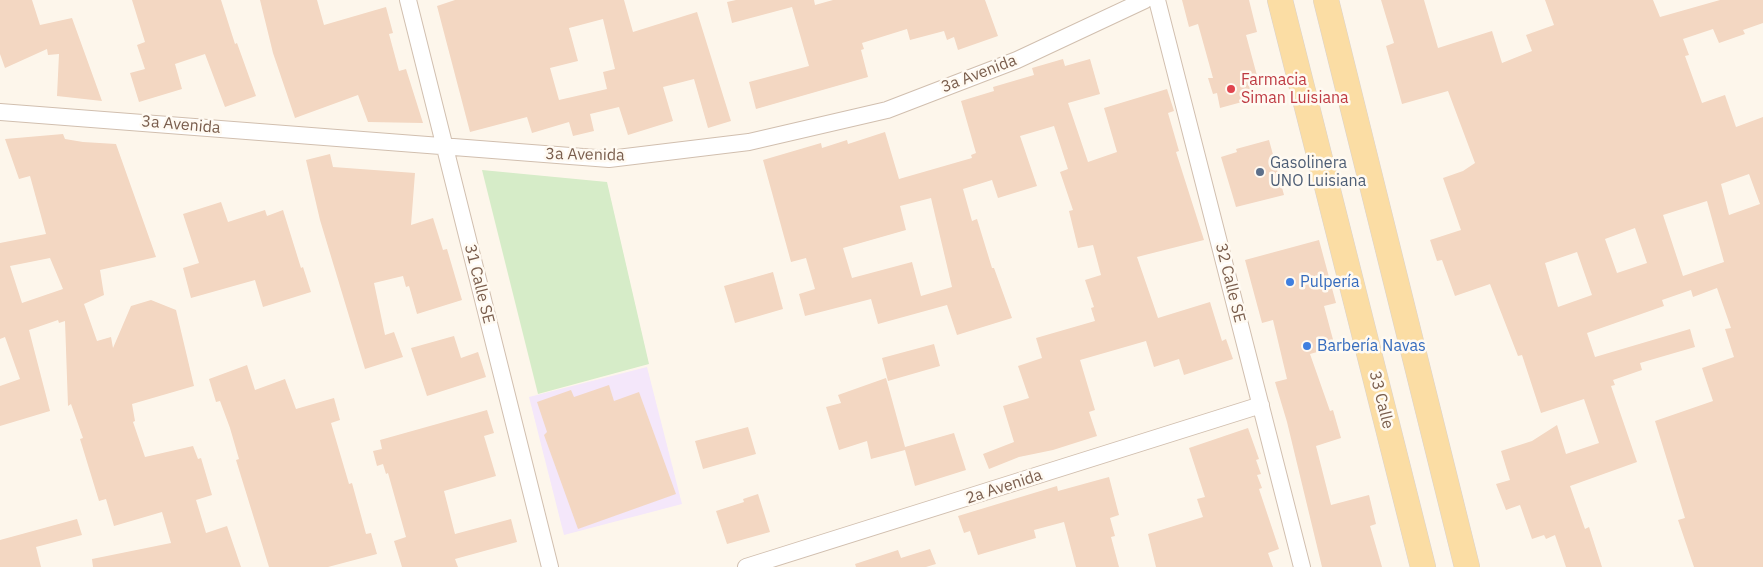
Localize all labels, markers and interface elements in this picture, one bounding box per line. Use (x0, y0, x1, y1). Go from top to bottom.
street label: 3a Avenida (939, 51, 1019, 97)
place label: Farmacia Siman Luisiana (1241, 70, 1349, 108)
marker: Farmacia Siman Luisiana (1225, 83, 1237, 95)
street label: 3a Avenida (141, 112, 221, 138)
street label: 3a Avenida (545, 145, 625, 165)
place label: Gasolinera UNO Luisiana (1270, 153, 1366, 191)
marker: Gasolinera UNO Luisiana (1254, 166, 1266, 178)
street label: 32 Calle SE (1211, 241, 1249, 325)
street label: 31 Calle SE (460, 242, 498, 326)
place label: Pulpería (1300, 272, 1360, 292)
marker: Pulpería (1284, 276, 1296, 288)
place label: Barbería Navas (1317, 336, 1426, 356)
marker: Barbería Navas (1301, 340, 1313, 352)
street label: 33 Calle (1365, 369, 1397, 431)
street label: 2a Avenida (963, 466, 1045, 508)

